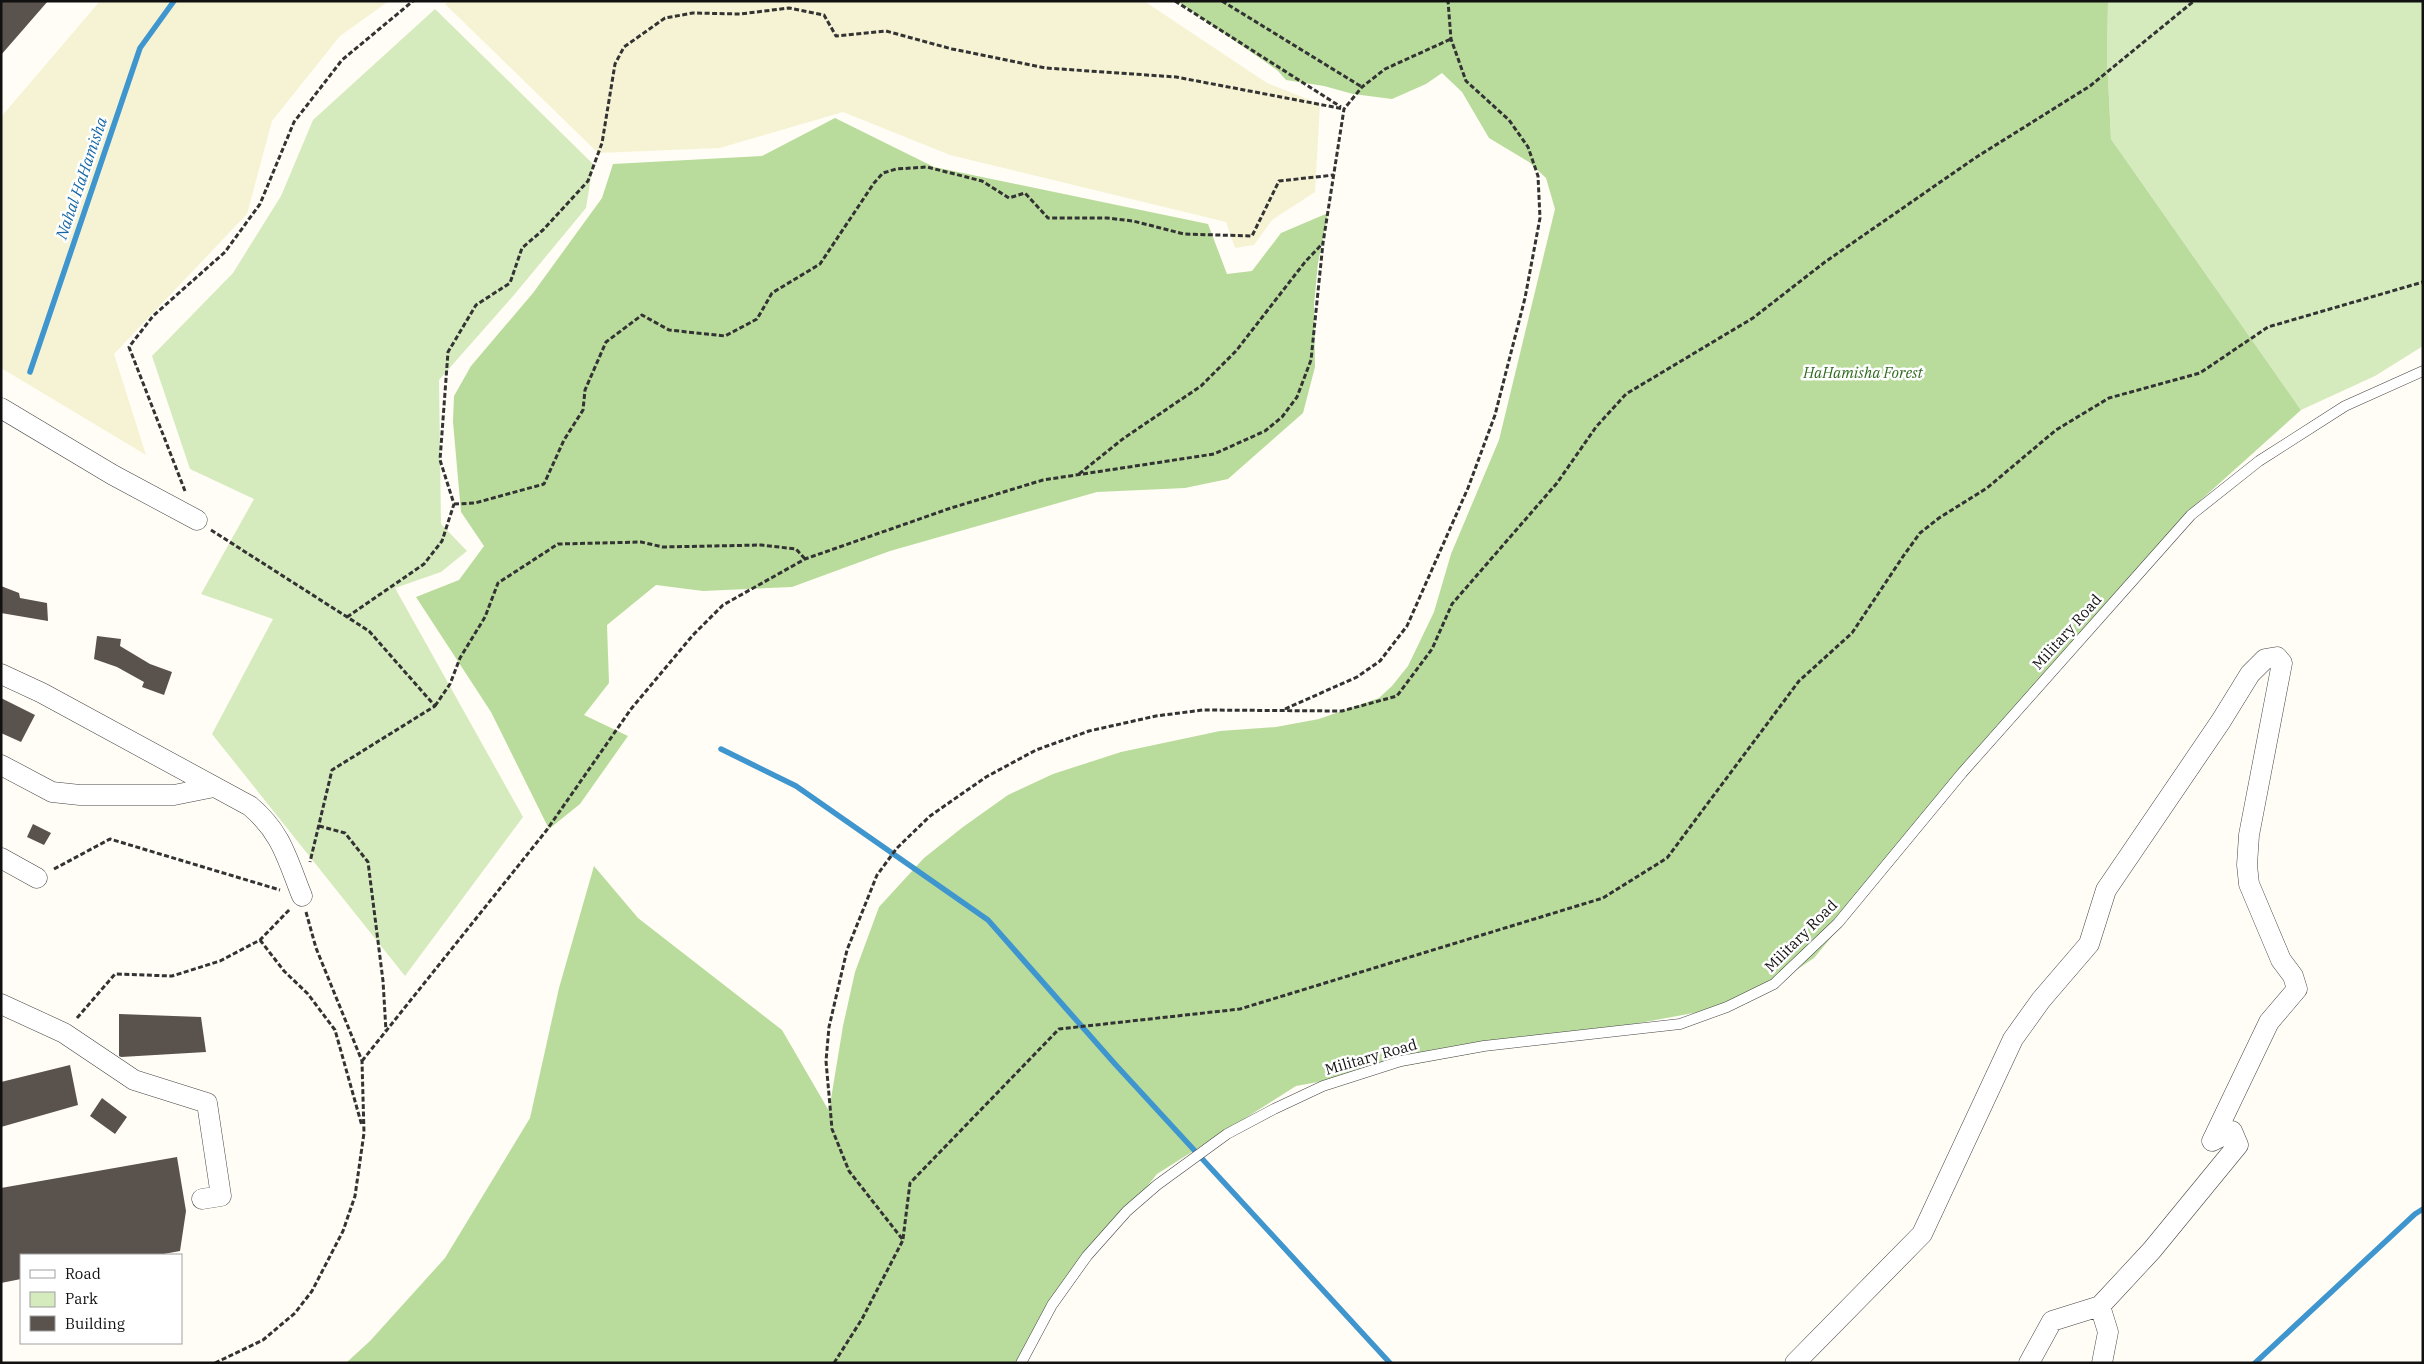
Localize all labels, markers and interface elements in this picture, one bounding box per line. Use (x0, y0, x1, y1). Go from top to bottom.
water label: Nahal HaHamisha (50, 114, 111, 243)
park label: HaHamisha Forest (1802, 363, 1924, 382)
street label: Military Road (2028, 590, 2105, 673)
street label: Military Road (1760, 895, 1841, 976)
street label: Military Road (1323, 1034, 1419, 1079)
legend (20, 1254, 182, 1344)
text: Road (65, 1264, 101, 1283)
text: Park (65, 1289, 98, 1308)
text: Building (65, 1314, 125, 1333)

